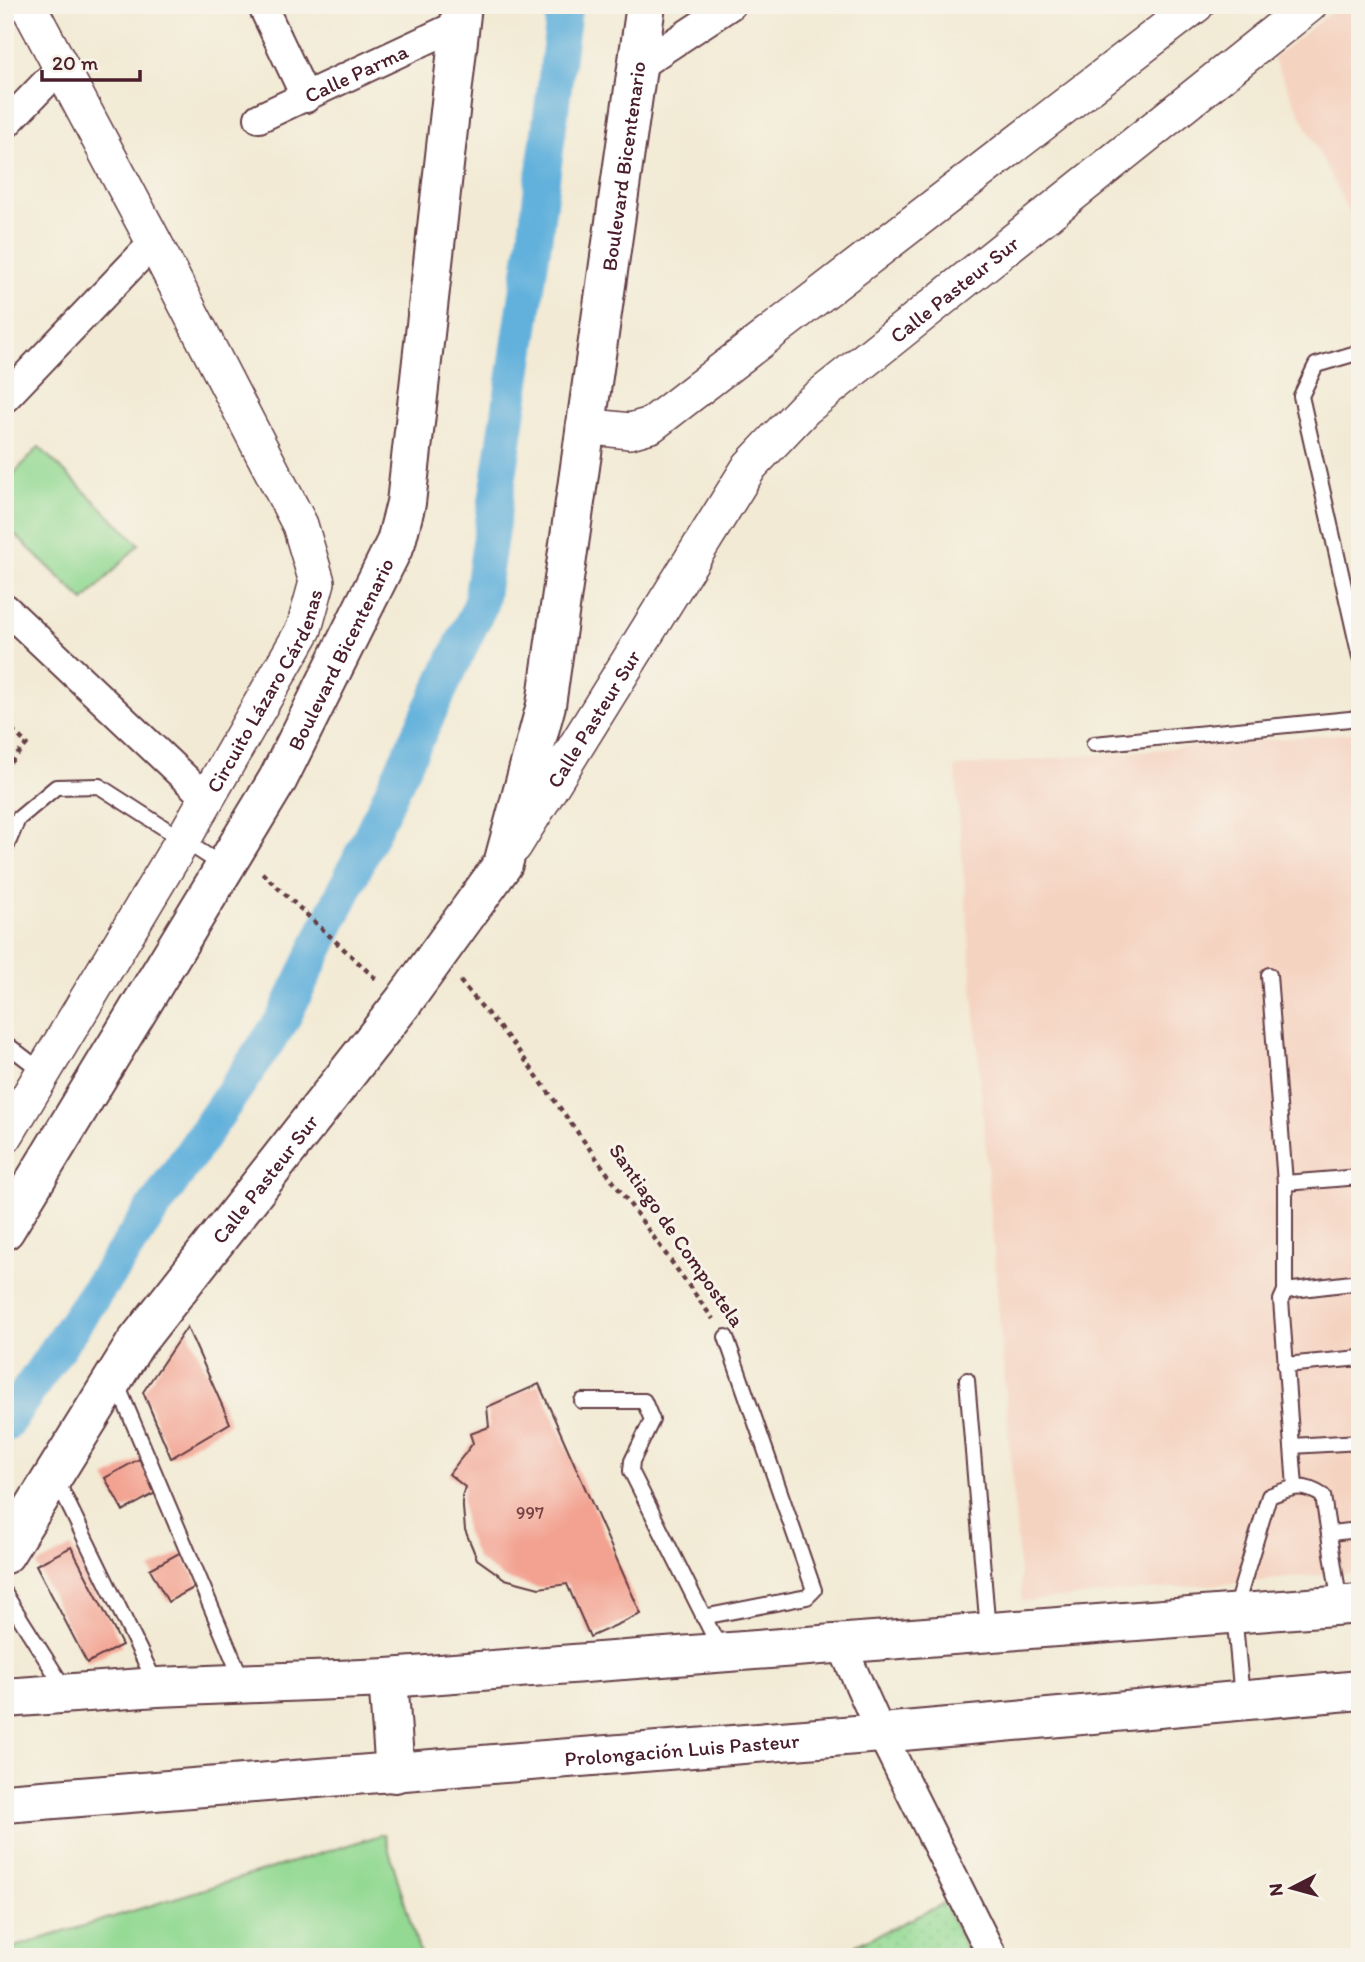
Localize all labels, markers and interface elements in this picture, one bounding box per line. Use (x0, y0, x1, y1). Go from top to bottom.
scale bar (42, 38, 140, 82)
street label: Calle Parma (300, 38, 412, 107)
text: 20 m (52, 50, 99, 75)
street label: Boulevard Bicentenario (596, 60, 650, 273)
street label: Calle Pasteur Sur (885, 230, 1024, 348)
street label: Boulevard Bicentenario (282, 553, 399, 754)
street label: Circuito Lázaro Cárdenas (200, 586, 327, 797)
street label: Calle Pasteur Sur (541, 645, 646, 792)
street label: Calle Pasteur Sur (206, 1109, 323, 1248)
street label: Santiago de Compostela (604, 1138, 750, 1332)
house number: 997 (516, 1502, 544, 1524)
street label: Prolongación Luis Pasteur (563, 1727, 801, 1771)
north arrow (1256, 1854, 1326, 1924)
text: N (1263, 1882, 1288, 1897)

